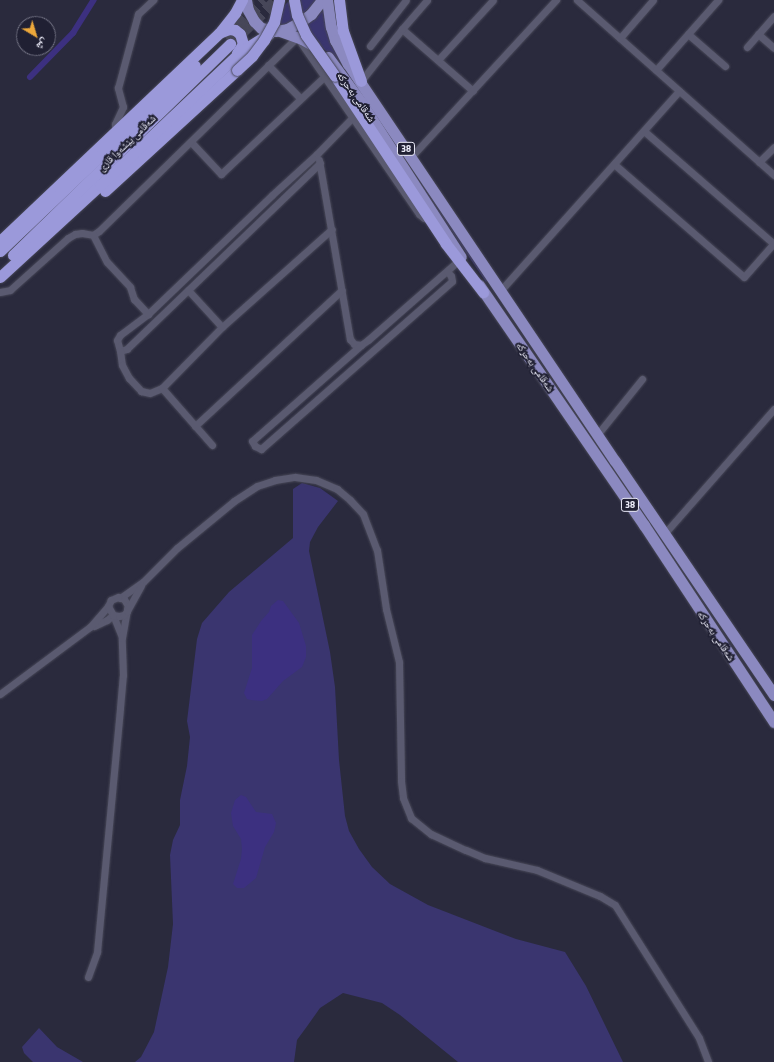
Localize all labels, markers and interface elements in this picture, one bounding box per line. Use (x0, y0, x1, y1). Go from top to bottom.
north arrow (16, 16, 56, 56)
text: ش (33, 35, 52, 55)
street label: شەقامی بەحرکە (335, 70, 377, 124)
street label: شەقامی پێشەوا قازی (96, 112, 158, 174)
road number: 38 (396, 142, 416, 156)
street label: شەقامی بەحرکە (514, 340, 556, 394)
road number: 38 (620, 498, 640, 512)
street label: شەقامی بەحرکە (695, 609, 737, 663)

